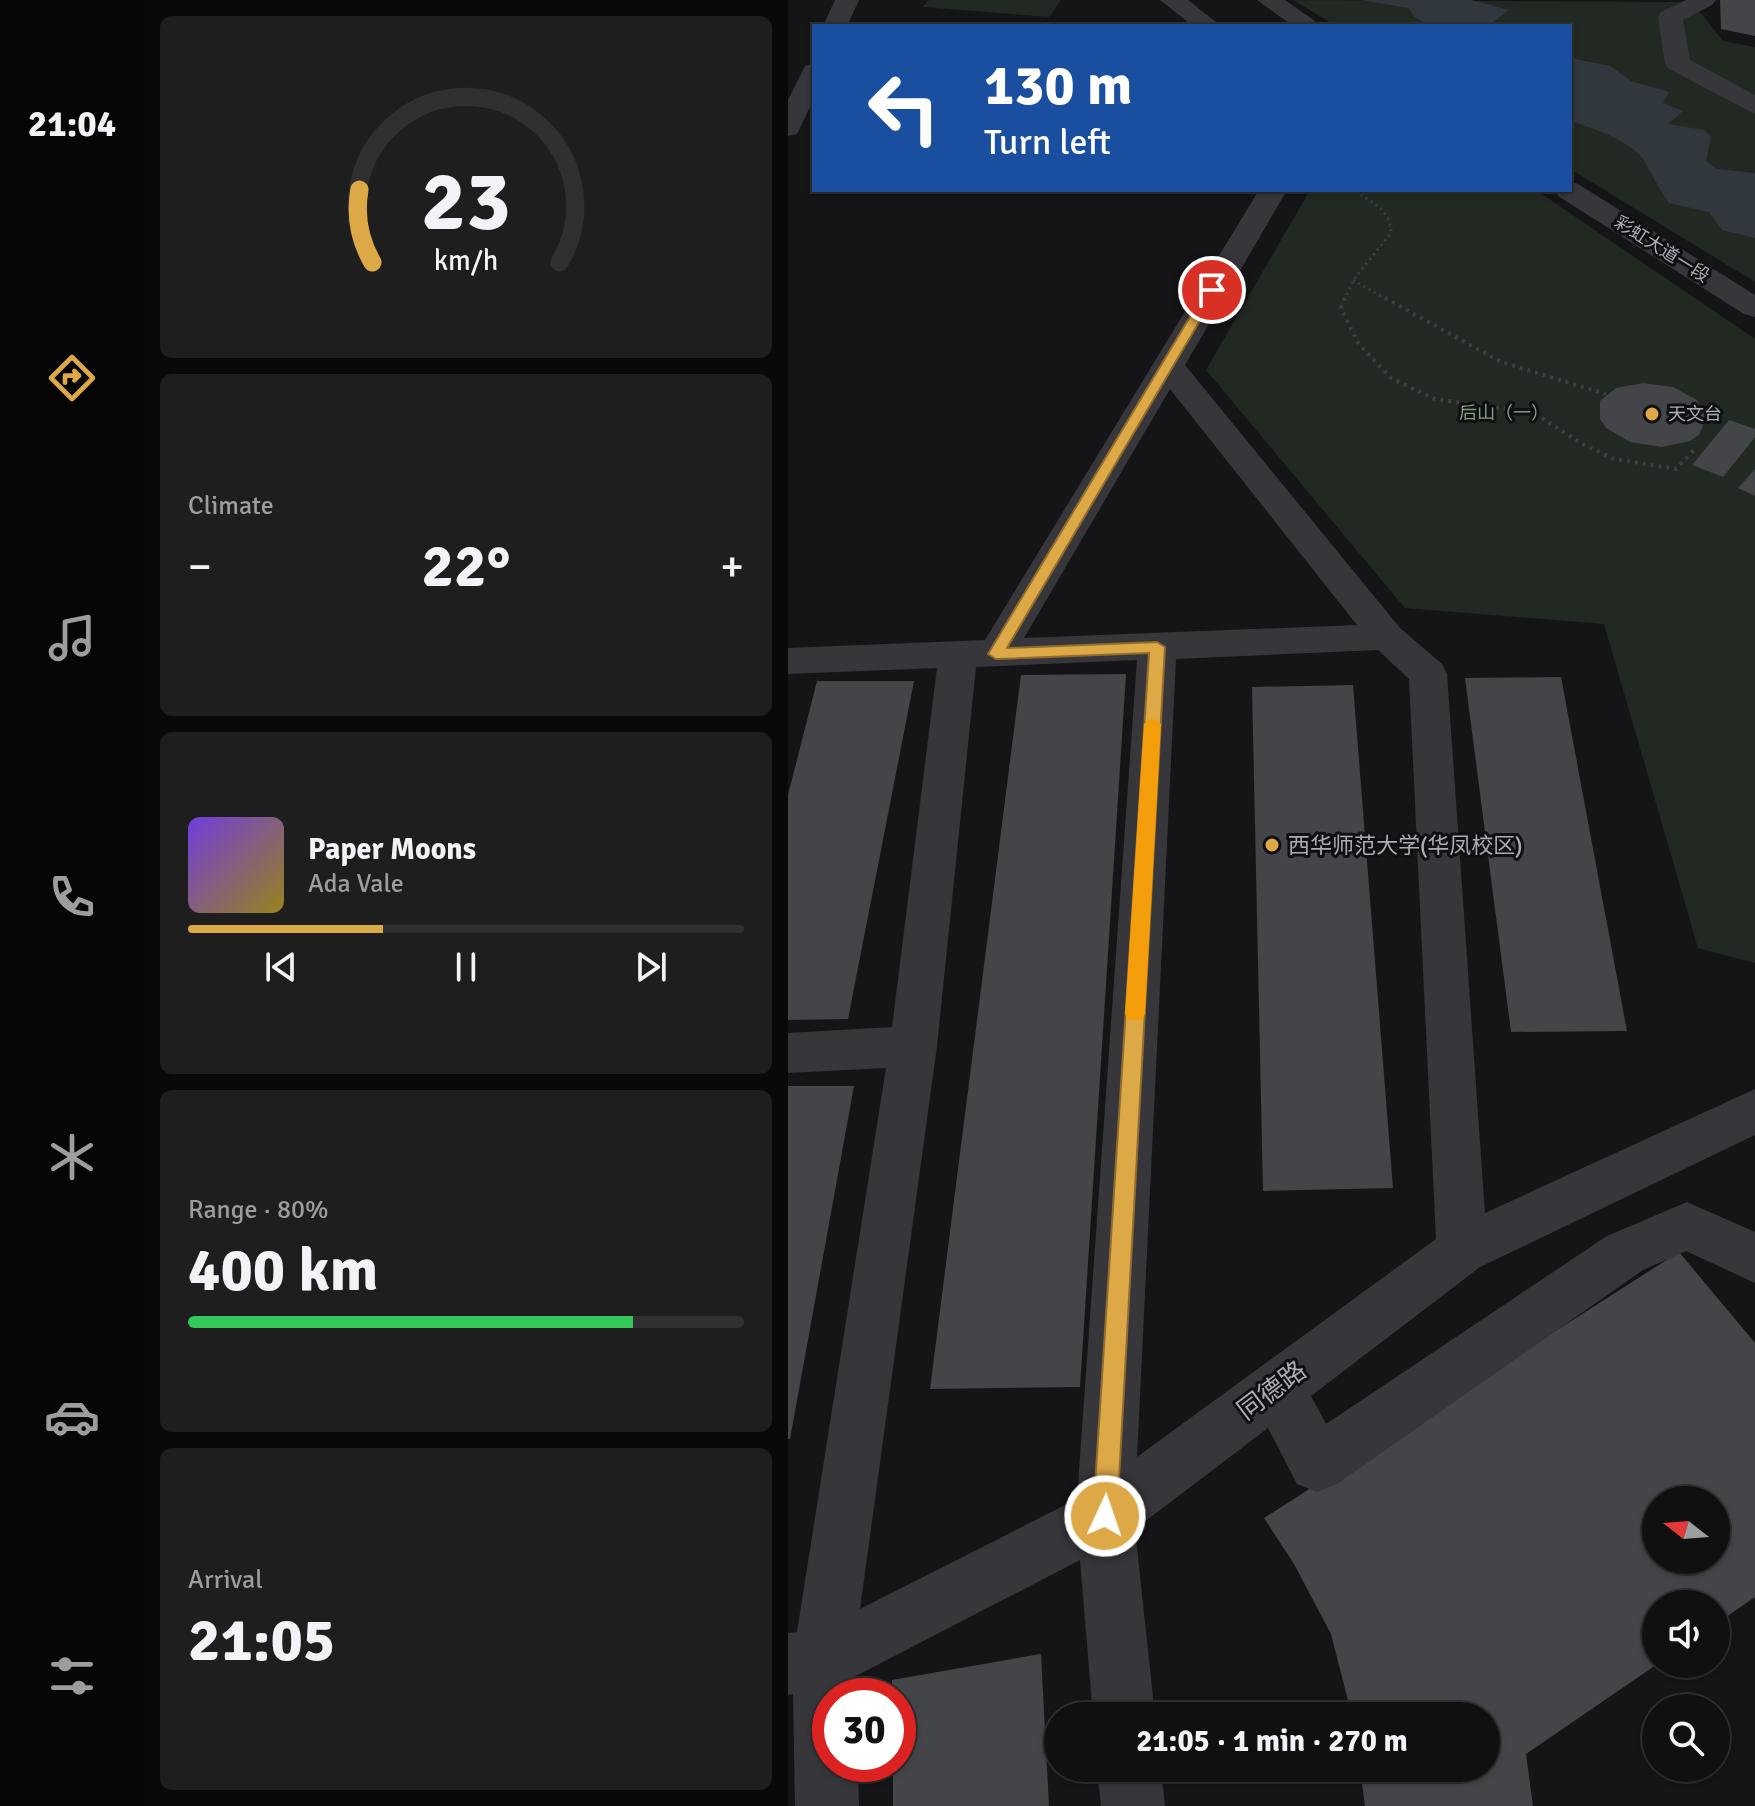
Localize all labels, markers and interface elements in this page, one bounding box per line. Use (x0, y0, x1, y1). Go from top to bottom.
text: 130 m (984, 51, 1132, 120)
icon: left (852, 56, 956, 160)
text: 21:04 (28, 102, 116, 147)
text: Turn left (984, 120, 1111, 165)
text: 23 (421, 151, 511, 253)
street label: 彩虹大道一段 (1610, 211, 1714, 287)
text: km/h (434, 243, 498, 278)
pin (1178, 256, 1246, 324)
icon: arrive (1190, 268, 1234, 312)
icon: directions (44, 350, 100, 406)
park label: 后山（一） (1459, 402, 1549, 424)
place label: 天文台 (1668, 403, 1722, 425)
marker: 天文台 (1643, 405, 1661, 423)
text: Climate (188, 490, 274, 522)
text: 22° (422, 530, 510, 604)
text: − (188, 540, 212, 594)
text: + (720, 540, 744, 594)
icon: music (44, 610, 100, 666)
text: Paper Moons (308, 831, 476, 868)
place label: 西华师范大学(华凤校区) (1288, 832, 1523, 859)
marker: 西华师范大学(华凤校区) (1263, 836, 1281, 854)
text: Ada Vale (308, 868, 404, 900)
icon: phone (44, 869, 100, 925)
icon: previous (259, 945, 303, 989)
icon: pause (444, 945, 488, 989)
icon: next (629, 945, 673, 989)
icon: climate (44, 1129, 100, 1185)
text: Range · 80% (188, 1194, 329, 1226)
text: 400 km (188, 1234, 378, 1308)
street label: 同德路 (1231, 1355, 1313, 1427)
icon: car (44, 1389, 100, 1445)
position arrow (1063, 1474, 1147, 1558)
north arrow (1642, 1486, 1730, 1574)
map controls (1642, 1486, 1730, 1782)
text: Arrival (188, 1564, 263, 1596)
button: sound (1642, 1590, 1730, 1678)
text: 21:05 (188, 1604, 335, 1678)
icon: filters (44, 1648, 100, 1704)
speed limit sign: 30 (812, 1678, 916, 1782)
button: search (1642, 1694, 1730, 1782)
text: 21:05 · 1 min · 270 m (1136, 1723, 1408, 1760)

